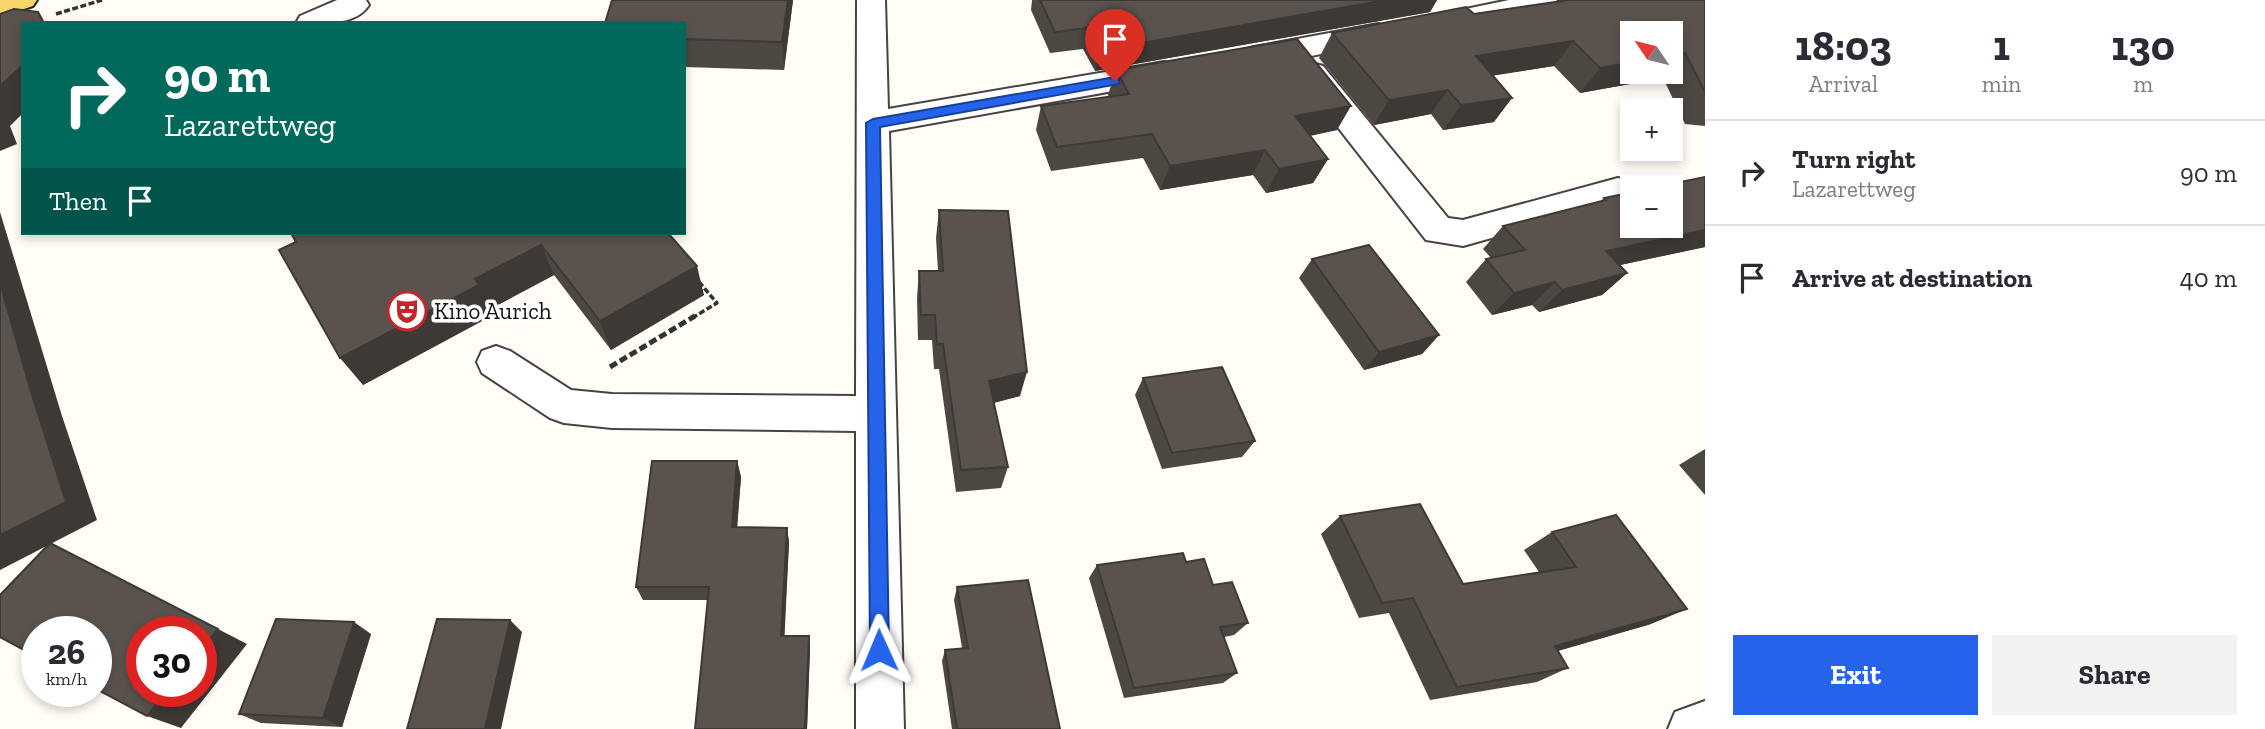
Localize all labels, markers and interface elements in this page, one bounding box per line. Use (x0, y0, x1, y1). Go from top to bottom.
pin (1085, 9, 1145, 81)
icon: arrive (1096, 20, 1134, 58)
text: 18:03 (1795, 20, 1892, 71)
text: 1 (1993, 20, 2010, 71)
text: 130 (2111, 20, 2175, 71)
north arrow (1620, 21, 1684, 84)
map controls (1620, 21, 1683, 238)
text: 90 m (164, 46, 271, 105)
icon: right (49, 49, 140, 140)
text: Arrival (1809, 70, 1878, 98)
text: min (1982, 70, 2021, 98)
text: m (2133, 70, 2153, 98)
button: + (1620, 98, 1683, 161)
text: Lazarettweg (164, 106, 336, 144)
text: Turn right (1792, 143, 1915, 175)
icon: right (1733, 154, 1771, 192)
text: 90 m (2180, 157, 2237, 189)
button: − (1620, 175, 1683, 238)
text: Lazarettweg (1792, 175, 1916, 203)
icon: arrive (121, 182, 159, 220)
text: Then (49, 185, 107, 217)
icon: arrive (1733, 259, 1771, 297)
text: Arrive at destination (1792, 262, 2032, 294)
text: 40 m (2180, 262, 2237, 294)
theatre icon: Kino Aurich (386, 290, 428, 332)
place label: Kino Aurich (434, 297, 552, 325)
position arrow (842, 613, 916, 687)
speed limit sign: 30 (126, 616, 217, 707)
text: 26 (48, 631, 85, 673)
button: Exit (1733, 635, 1978, 715)
button: Share (1992, 635, 2237, 715)
text: km/h (46, 668, 87, 690)

